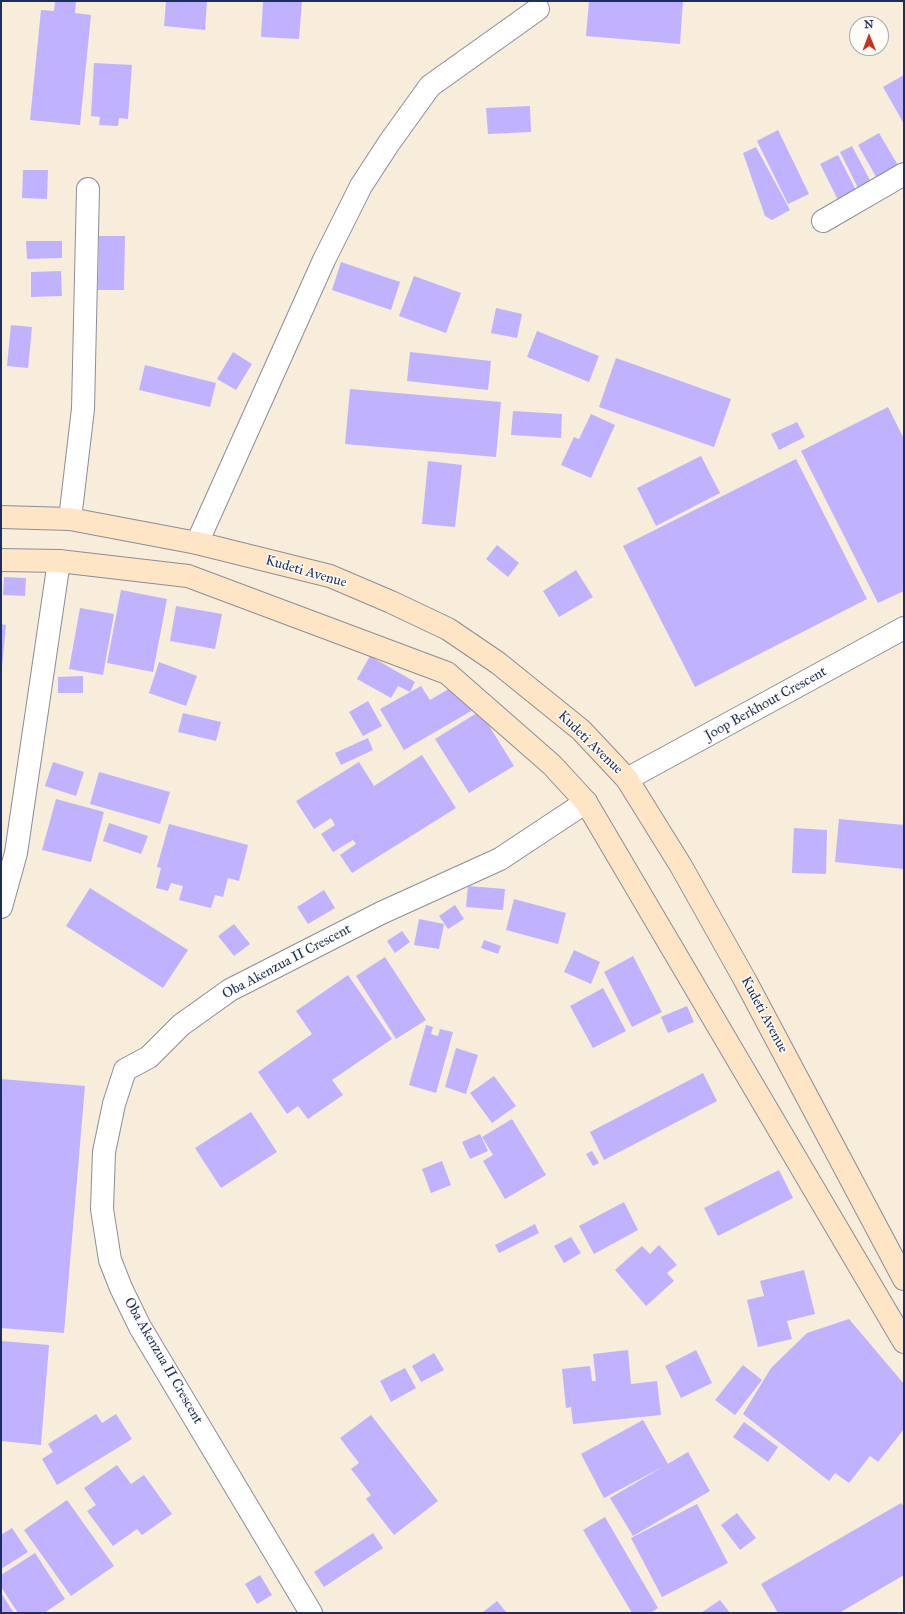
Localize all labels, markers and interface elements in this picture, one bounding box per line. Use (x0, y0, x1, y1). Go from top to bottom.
north arrow (849, 16, 889, 56)
text: N (864, 18, 874, 31)
street label: Kudeti Avenue (263, 552, 349, 592)
street label: Joop Berkhout Crescent (702, 664, 830, 744)
street label: Kudeti Avenue (554, 708, 626, 778)
street label: Oba Akenzua II Crescent (220, 921, 354, 1003)
street label: Kudeti Avenue (737, 974, 791, 1056)
street label: Oba Akenzua II Crescent (120, 1295, 206, 1427)

